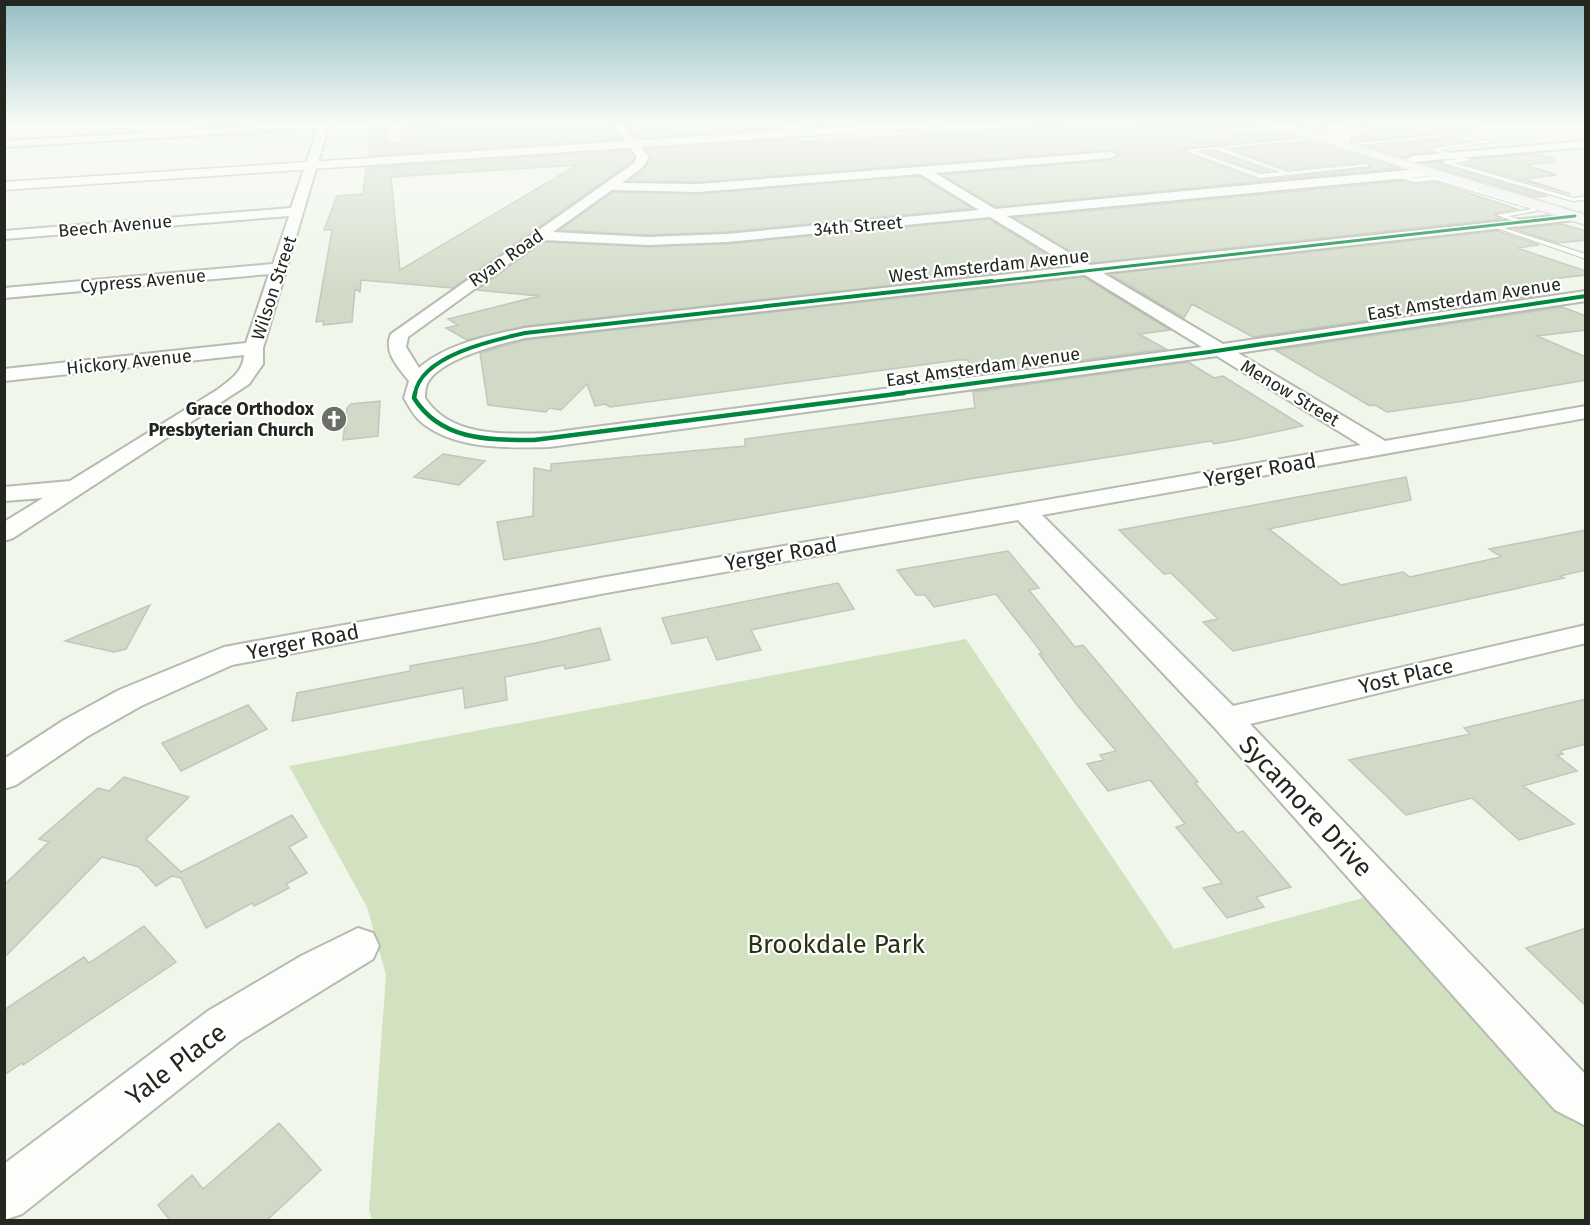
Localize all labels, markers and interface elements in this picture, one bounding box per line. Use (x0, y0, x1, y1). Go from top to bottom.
street label: Beech Avenue (57, 210, 173, 242)
street label: 34th Street (813, 211, 904, 241)
street label: Ryan Road (464, 224, 548, 292)
street label: Wilson Street (247, 233, 301, 343)
street label: West Amsterdam Avenue (888, 245, 1090, 287)
street label: Cypress Avenue (79, 265, 207, 297)
street label: East Amsterdam Avenue (1366, 273, 1562, 325)
street label: East Amsterdam Avenue (885, 342, 1081, 392)
street label: Hickory Avenue (65, 344, 193, 380)
street label: Menow Street (1237, 355, 1344, 431)
place label: Grace Orthodox Presbyterian Church (148, 398, 315, 441)
church icon: Grace Orthodox Presbyterian Church (319, 404, 349, 434)
street label: Yerger Road (1202, 447, 1318, 493)
street label: Yerger Road (723, 531, 839, 577)
street label: Yerger Road (245, 618, 361, 666)
street label: Yost Place (1356, 653, 1456, 699)
street label: Sycamore Drive (1232, 729, 1379, 883)
park label: Brookdale Park (747, 929, 926, 960)
street label: Yale Place (120, 1017, 232, 1112)

